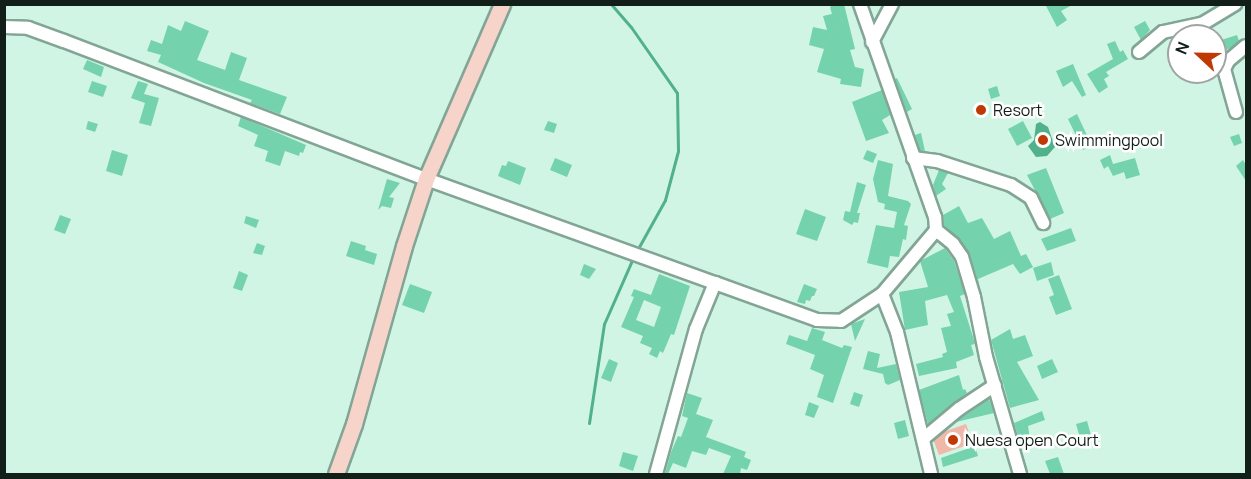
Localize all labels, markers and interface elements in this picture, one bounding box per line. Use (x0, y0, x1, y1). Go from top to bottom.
north arrow (1167, 24, 1227, 84)
text: N (1170, 39, 1195, 57)
place label: Resort (993, 100, 1042, 120)
marker: Resort (974, 103, 988, 117)
place label: Swimmingpool (1055, 130, 1163, 150)
marker: Swimmingpool (1036, 133, 1050, 147)
place label: Nuesa open Court (965, 430, 1099, 450)
marker: Nuesa open Court (946, 433, 960, 447)

